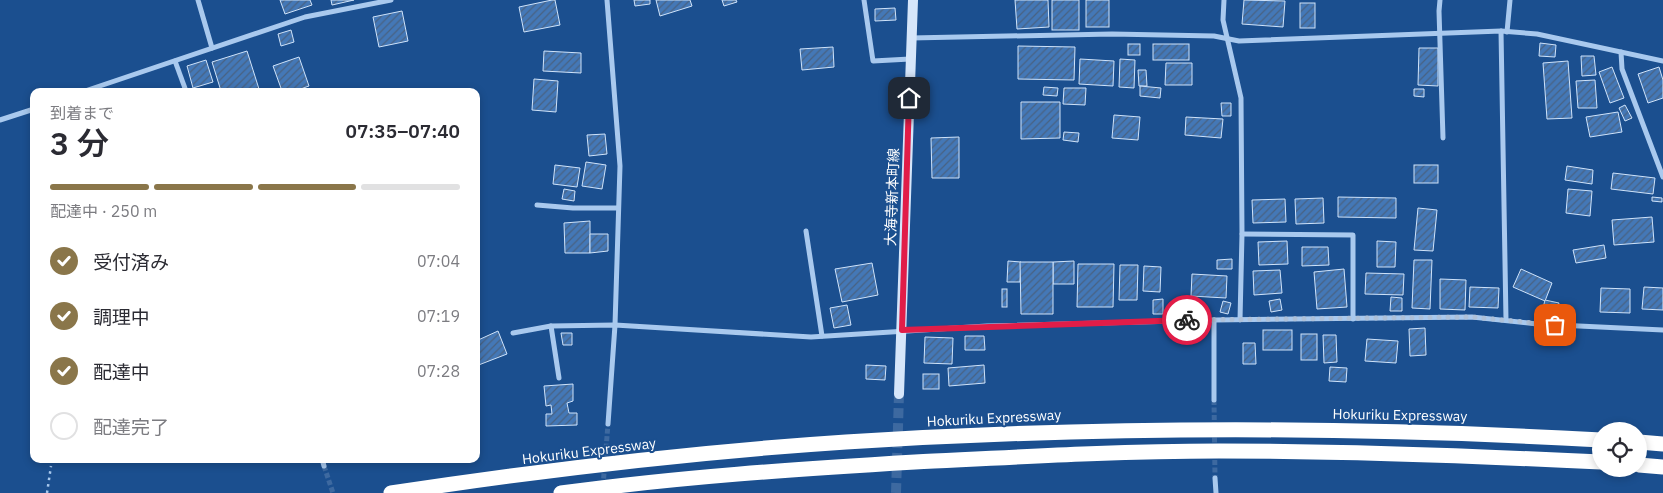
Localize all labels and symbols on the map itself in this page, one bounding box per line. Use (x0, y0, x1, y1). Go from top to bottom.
pin (888, 77, 930, 119)
street label: 大海寺新本町線 (881, 148, 903, 246)
courier (1162, 295, 1212, 345)
pin (1534, 304, 1576, 346)
street label: Hokuriku Expressway (926, 405, 1062, 431)
street label: Hokuriku Expressway (1333, 405, 1467, 425)
street label: Hokuriku Expressway (521, 434, 657, 468)

